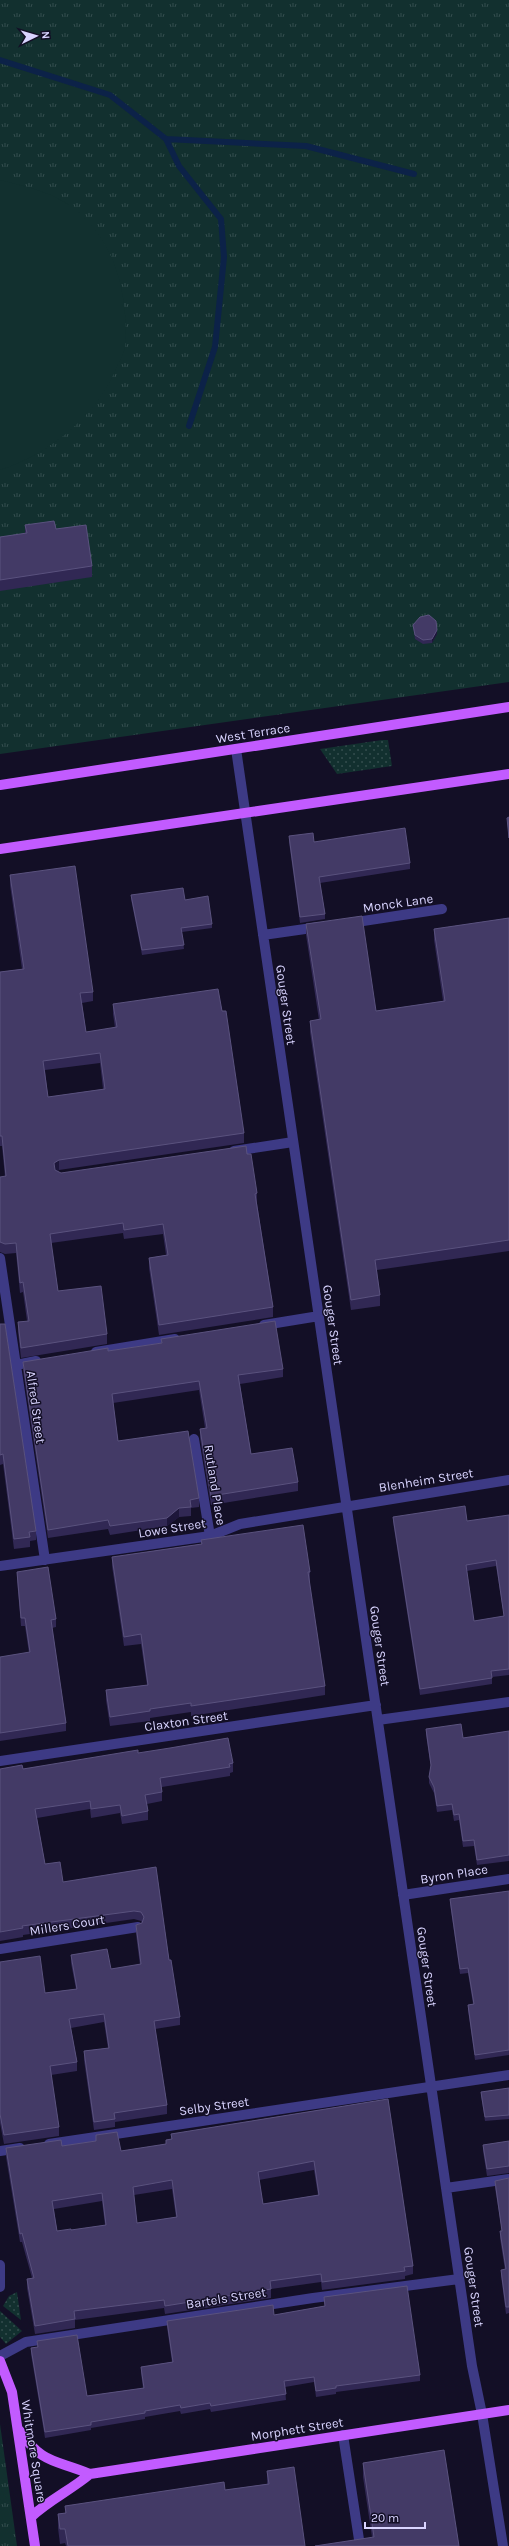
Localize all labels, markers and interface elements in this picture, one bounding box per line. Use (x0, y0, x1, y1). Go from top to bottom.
north arrow (16, 16, 56, 56)
text: N (39, 31, 52, 40)
street label: West Terrace (215, 720, 291, 746)
street label: Monck Lane (362, 891, 434, 915)
street label: Gouger Street (273, 964, 299, 1046)
street label: Gouger Street (320, 1284, 346, 1366)
street label: Alfred Street (23, 1370, 49, 1444)
street label: Rutland Place (201, 1444, 229, 1527)
street label: Blenheim Street (378, 1465, 474, 1495)
street label: Lowe Street (137, 1515, 207, 1541)
street label: Gouger Street (367, 1605, 393, 1687)
street label: Claxton Street (143, 1708, 229, 1734)
street label: Byron Place (419, 1861, 489, 1887)
street label: Millers Court (28, 1912, 106, 1938)
street label: Gouger Street (414, 1926, 440, 2008)
street label: Selby Street (178, 2094, 250, 2118)
street label: Gouger Street (461, 2246, 487, 2328)
street label: Bartels Street (185, 2284, 267, 2312)
street label: Whitmore Square (17, 2399, 50, 2504)
street label: Morphett Street (250, 2414, 344, 2444)
scale bar (365, 2504, 425, 2530)
text: 20 m (371, 2511, 399, 2525)

